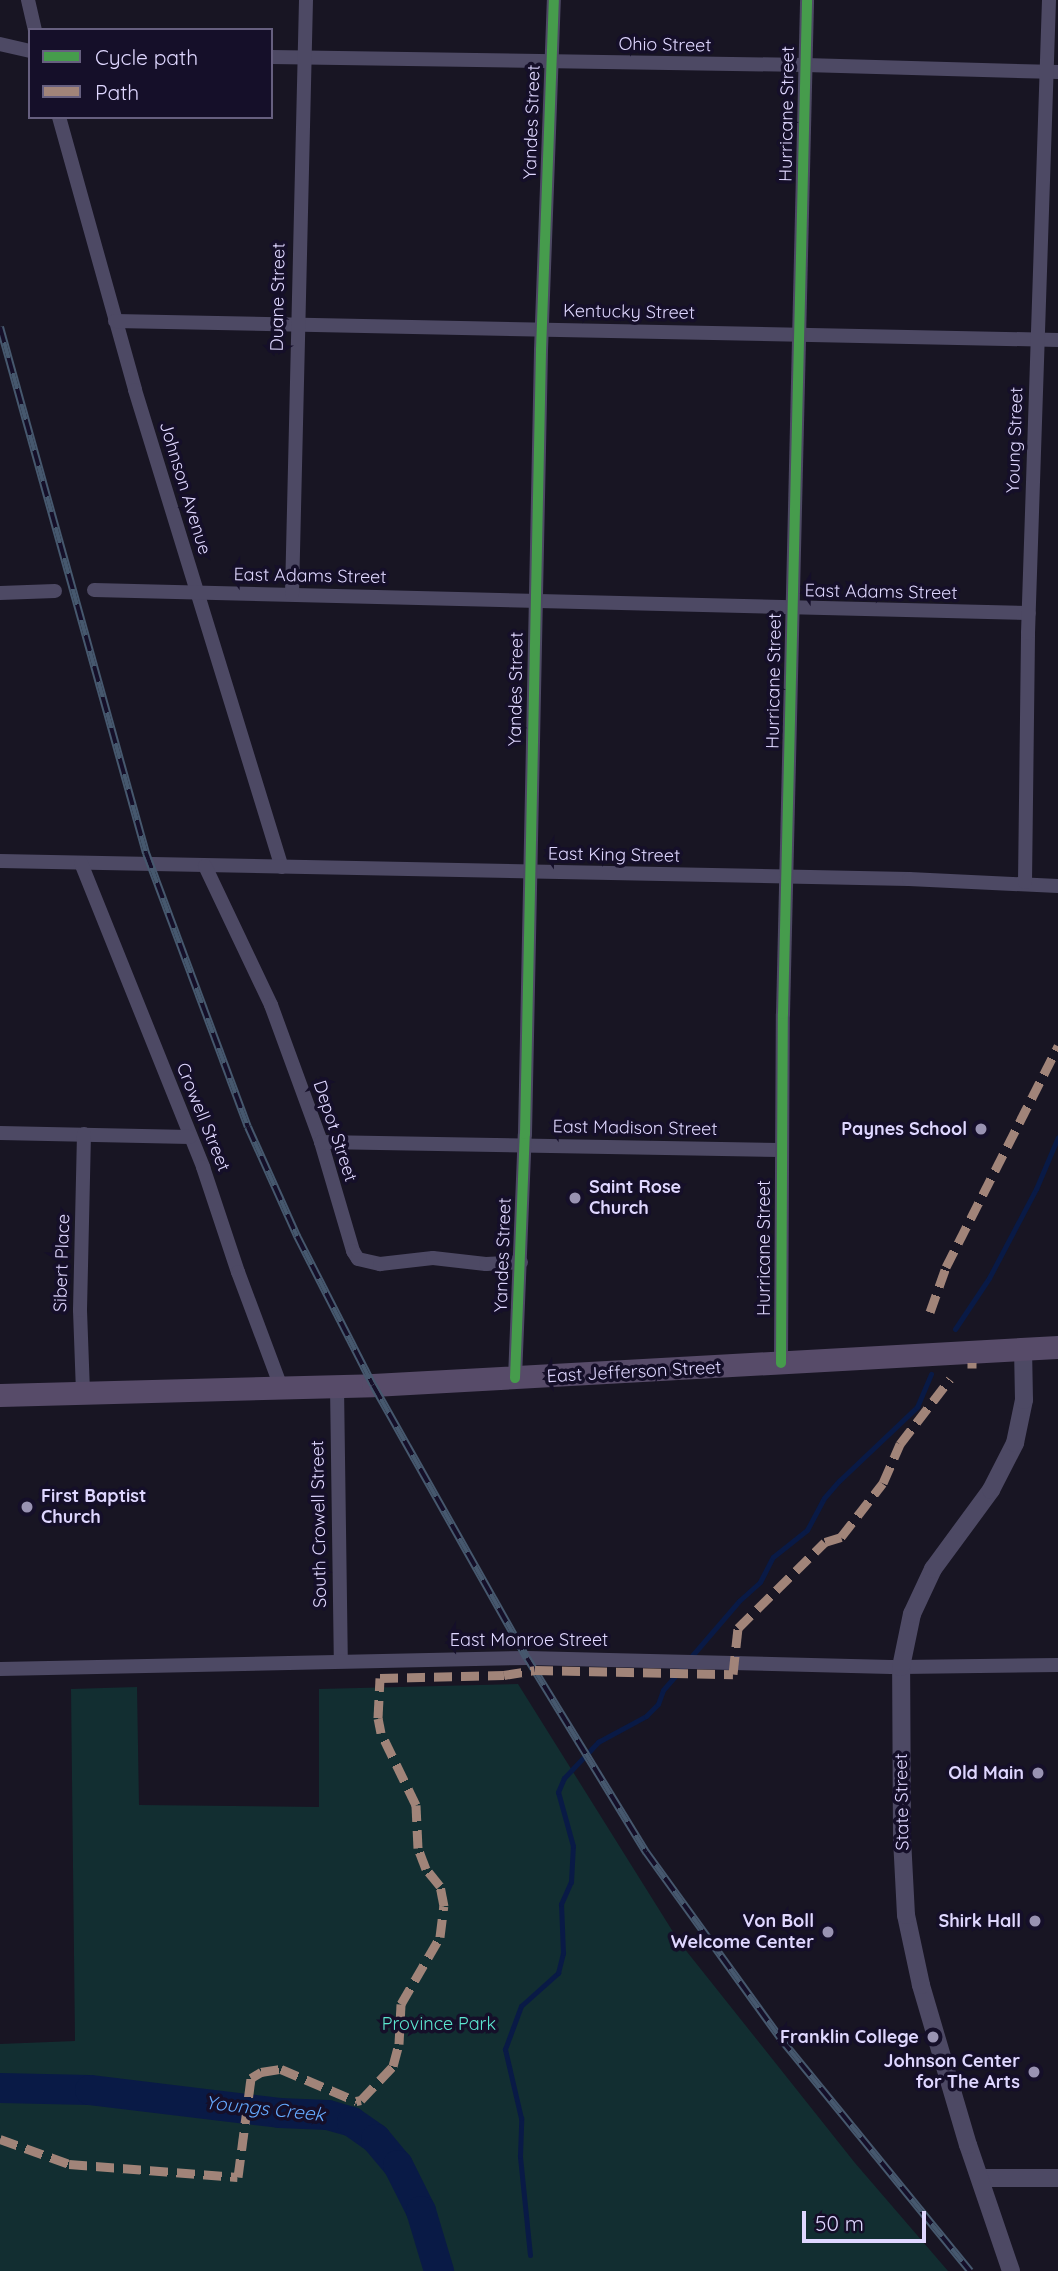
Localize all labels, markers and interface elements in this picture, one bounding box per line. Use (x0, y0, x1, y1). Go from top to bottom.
legend (28, 28, 273, 119)
street label: Ohio Street (618, 33, 712, 57)
text: Cycle path (95, 44, 198, 70)
street label: Hurricane Street (775, 46, 799, 182)
street label: Yandes Street (519, 64, 545, 180)
text: Path (95, 79, 139, 105)
street label: Duane Street (266, 242, 290, 352)
street label: Kentucky Street (563, 300, 695, 324)
street label: Young Street (1002, 387, 1028, 493)
street label: Johnson Avenue (155, 419, 215, 557)
street label: East Adams Street (233, 564, 387, 588)
street label: East Adams Street (804, 580, 958, 604)
street label: Hurricane Street (762, 613, 786, 749)
street label: Yandes Street (504, 632, 528, 746)
street label: East King Street (548, 843, 680, 867)
street label: Crowell Street (171, 1060, 235, 1174)
street label: Depot Street (308, 1078, 362, 1184)
street label: East Madison Street (552, 1116, 718, 1140)
place label: Paynes School (841, 1118, 967, 1140)
marker: Paynes School (973, 1121, 989, 1137)
place label: Saint Rose Church (589, 1177, 681, 1220)
street label: Hurricane Street (753, 1180, 775, 1316)
marker: Saint Rose Church (567, 1190, 583, 1206)
street label: Yandes Street (490, 1197, 516, 1313)
street label: Sibert Place (49, 1214, 75, 1312)
street label: East Jefferson Street (546, 1357, 722, 1387)
street label: South Crowell Street (307, 1440, 331, 1608)
place label: First Baptist Church (41, 1486, 146, 1528)
marker: First Baptist Church (19, 1499, 35, 1515)
street label: East Monroe Street (450, 1629, 608, 1651)
street label: State Street (890, 1753, 914, 1851)
place label: Old Main (948, 1762, 1024, 1784)
marker: Old Main (1030, 1765, 1046, 1781)
place label: Shirk Hall (938, 1910, 1021, 1932)
place label: Von Boll Welcome Center (671, 1911, 814, 1954)
marker: Shirk Hall (1027, 1913, 1043, 1929)
marker: Von Boll Welcome Center (820, 1924, 836, 1940)
park label: Province Park (382, 2013, 496, 2035)
place label: Franklin College (780, 2026, 919, 2048)
marker: Franklin College (925, 2029, 941, 2045)
place label: Johnson Center for The Arts (884, 2051, 1020, 2094)
marker: Johnson Center for The Arts (1026, 2064, 1042, 2080)
water label: Youngs Creek (204, 2091, 326, 2127)
scale bar (806, 2198, 930, 2242)
text: 50 m (815, 2210, 864, 2236)

